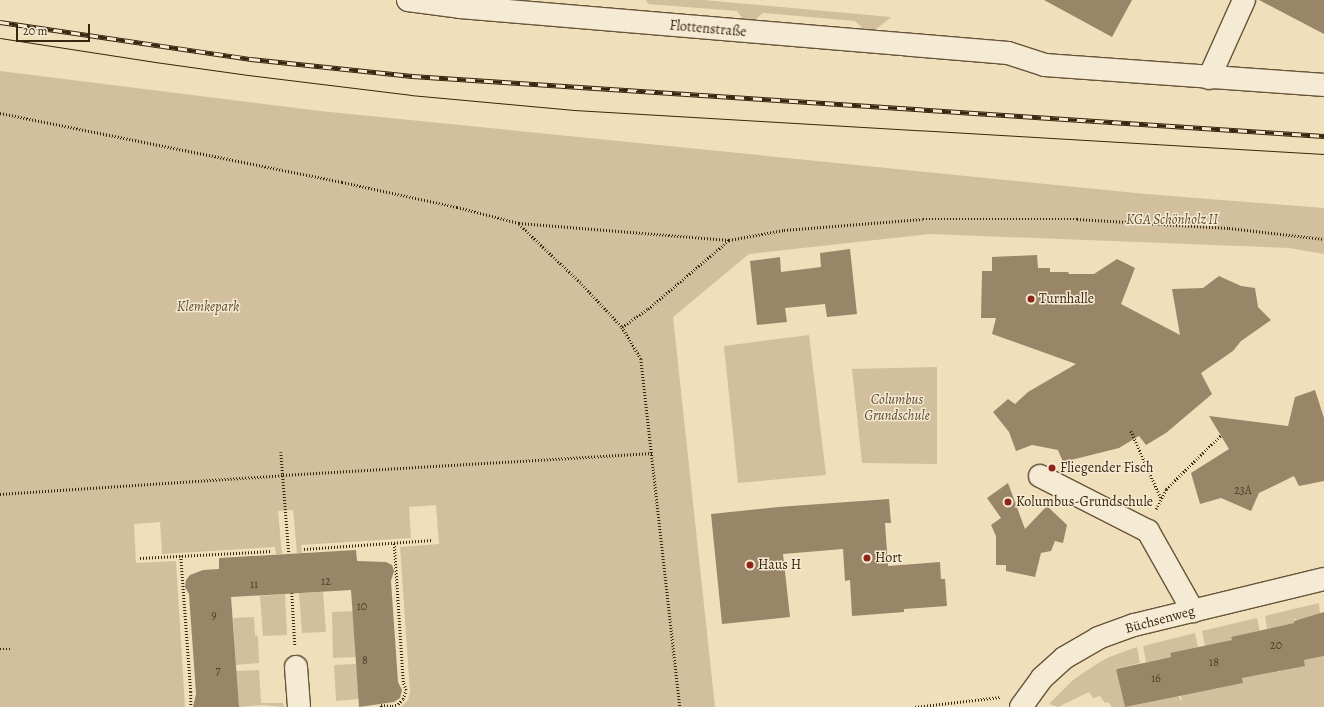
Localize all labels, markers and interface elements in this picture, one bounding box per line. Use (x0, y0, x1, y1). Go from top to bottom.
scale bar (18, 16, 92, 42)
street label: Flottenstraße (669, 17, 747, 41)
text: 20 m (23, 23, 47, 39)
park label: KGA Schönholz II (1126, 212, 1218, 228)
place label: Turnhalle (1039, 291, 1094, 307)
marker: Turnhalle (1026, 294, 1036, 304)
park label: Klemkepark (177, 299, 239, 315)
park label: Columbus Grundschule (864, 392, 930, 424)
place label: Fliegender Fisch (1060, 460, 1153, 476)
marker: Fliegender Fisch (1047, 463, 1057, 473)
house number: 23A (1234, 484, 1252, 498)
place label: Kolumbus-Grundschule (1016, 494, 1153, 510)
marker: Kolumbus-Grundschule (1003, 497, 1013, 507)
place label: Hort (875, 550, 902, 566)
marker: Hort (862, 553, 872, 563)
place label: Haus H (758, 557, 801, 573)
marker: Haus H (745, 560, 755, 570)
house number: 12 (321, 575, 331, 589)
house number: 11 (250, 578, 258, 592)
house number: 10 (357, 600, 367, 614)
street label: Büchsenweg (1123, 603, 1197, 637)
house number: 9 (211, 609, 217, 623)
house number: 20 (1270, 639, 1282, 653)
house number: 8 (362, 654, 368, 668)
house number: 18 (1209, 656, 1219, 670)
house number: 7 (215, 664, 221, 678)
house number: 16 (1151, 672, 1161, 686)

